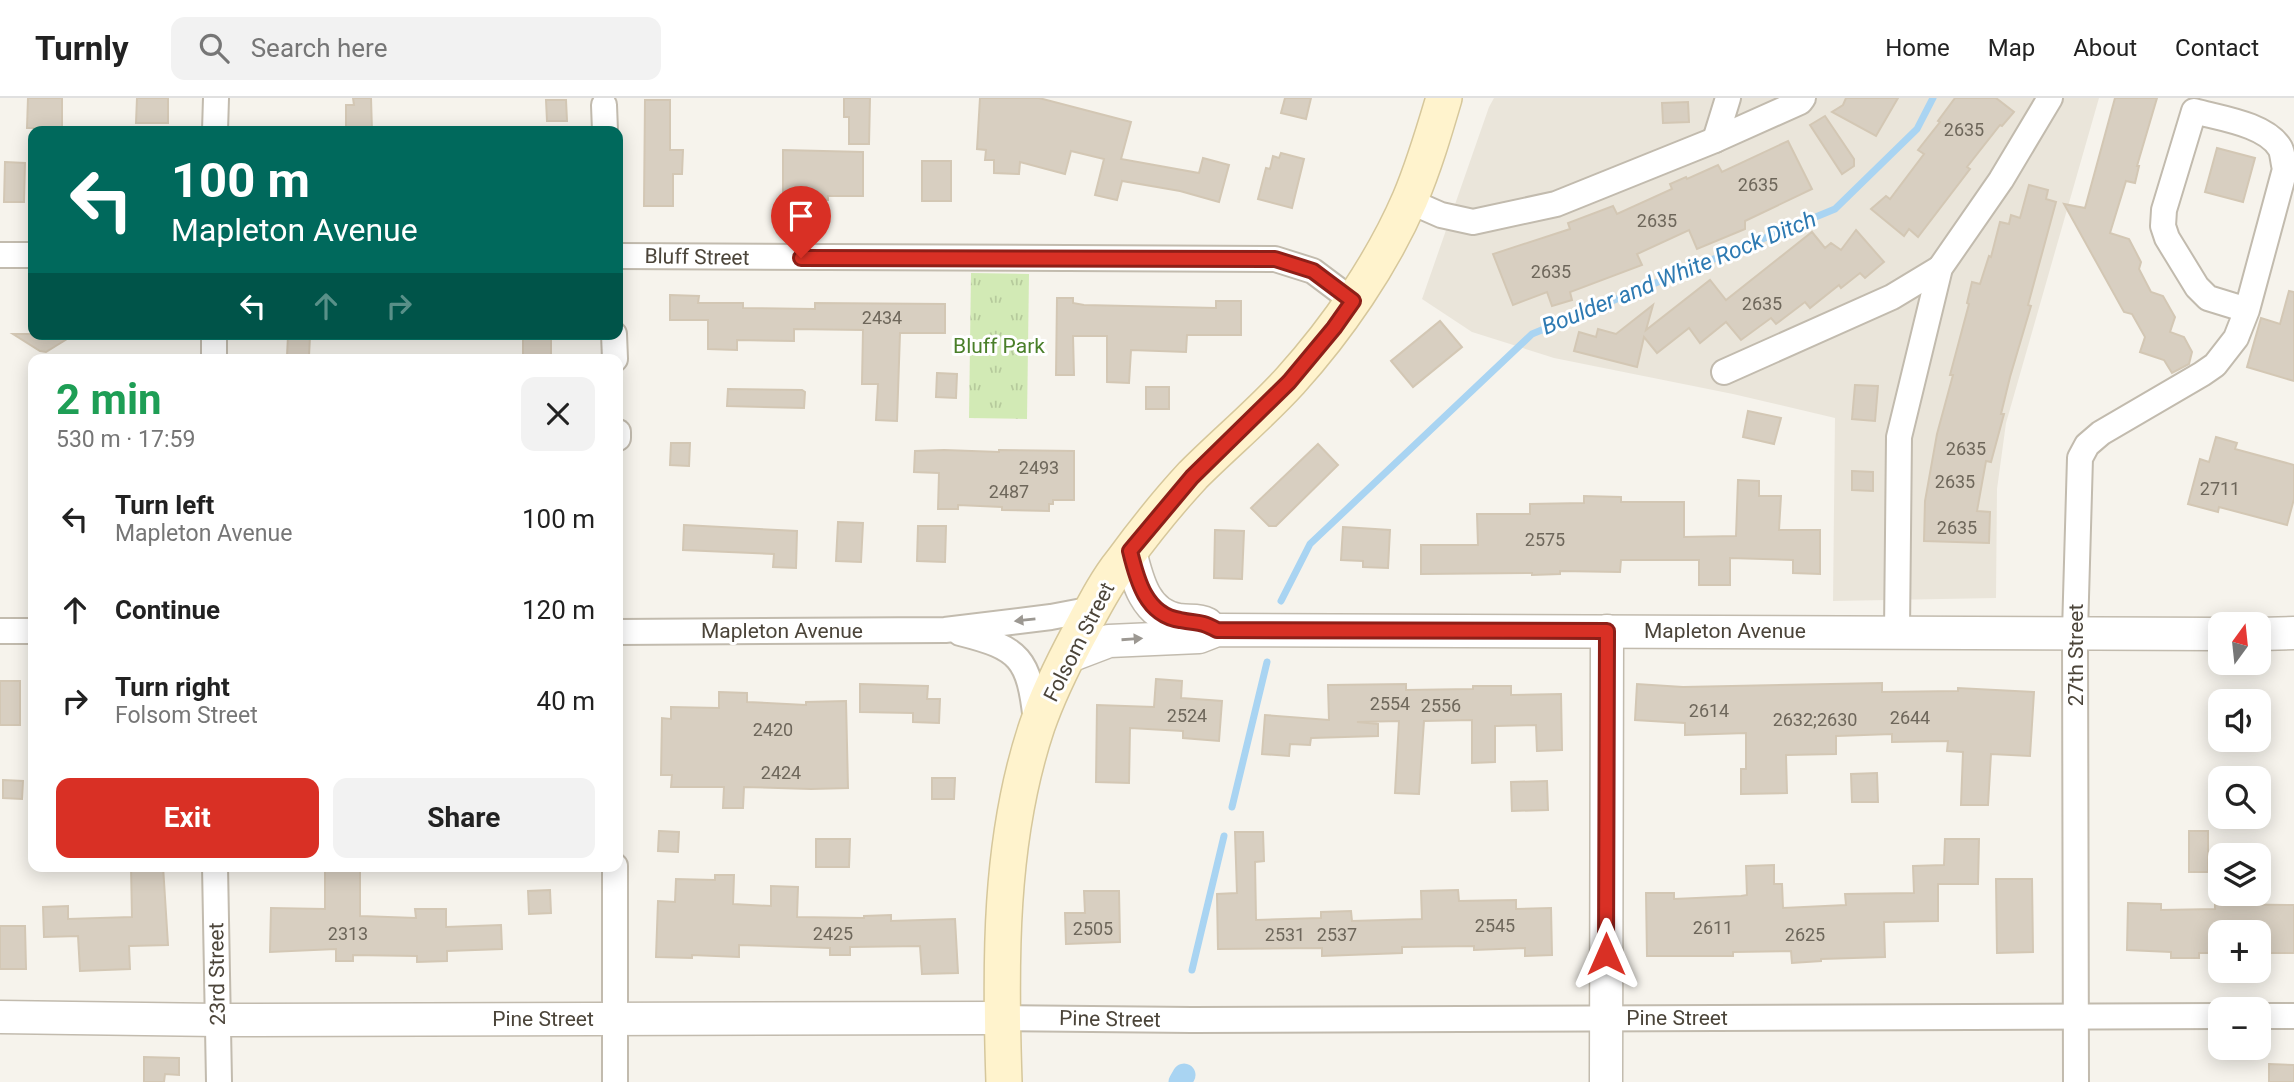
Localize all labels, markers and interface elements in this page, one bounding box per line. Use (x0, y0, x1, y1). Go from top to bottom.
search box (171, 17, 661, 80)
text: Turnly (35, 29, 129, 68)
icon: search (195, 29, 233, 67)
text: Search here (251, 33, 387, 63)
text: Home (1885, 34, 1950, 62)
text: Map (1988, 34, 2035, 62)
text: About (2073, 34, 2137, 62)
text: Contact (2175, 34, 2259, 62)
house number: 2635 (1944, 119, 1984, 140)
text: 100 m (171, 152, 310, 209)
icon: left (56, 154, 147, 245)
house number: 2635 (1738, 174, 1778, 195)
pin (771, 186, 831, 258)
icon: arrive (782, 197, 820, 235)
water label: Boulder and White Rock Ditch (1538, 206, 1820, 340)
house number: 2635 (1637, 210, 1677, 231)
text: Mapleton Avenue (171, 211, 418, 249)
street label: Bluff Street (644, 244, 750, 270)
house number: 2635 (1531, 261, 1571, 282)
icon: left (234, 287, 272, 325)
icon: ahead (307, 287, 345, 325)
icon: right (380, 287, 418, 325)
house number: 2635 (1742, 293, 1782, 314)
house number: 2434 (862, 307, 902, 328)
park label: Bluff Park (953, 334, 1045, 358)
text: 2 min (56, 375, 162, 424)
button: close (521, 377, 595, 451)
text: 530 m · 17:59 (56, 426, 195, 453)
house number: 2635 (1946, 438, 1986, 459)
house number: 2493 (1019, 457, 1059, 478)
house number: 2635 (1935, 471, 1975, 492)
house number: 2711 (2200, 478, 2240, 499)
house number: 2487 (989, 481, 1029, 502)
text: Turn left (115, 490, 214, 520)
icon: left (56, 500, 94, 538)
text: 100 m (522, 504, 595, 534)
house number: 2635 (1937, 517, 1977, 538)
text: Mapleton Avenue (115, 520, 292, 547)
house number: 2575 (1525, 529, 1565, 550)
street label: Folsom Street (1039, 578, 1119, 706)
icon: ahead (56, 591, 94, 629)
text: Continue (115, 595, 220, 625)
text: 120 m (522, 595, 595, 625)
street label: 27th Street (2064, 604, 2088, 706)
north arrow (2208, 612, 2272, 676)
map controls (2208, 612, 2271, 1060)
one-way arrow (1014, 614, 1036, 625)
street label: Mapleton Avenue (701, 619, 863, 643)
street label: Mapleton Avenue (1644, 619, 1806, 643)
one-way arrow (1121, 634, 1143, 645)
text: Turn right (115, 672, 230, 702)
icon: right (56, 682, 94, 720)
text: 40 m (537, 686, 595, 716)
button: sound (2208, 689, 2271, 752)
house number: 2554 (1370, 693, 1410, 714)
house number: 2556 (1421, 695, 1461, 716)
house number: 2614 (1689, 700, 1729, 721)
text: Folsom Street (115, 702, 258, 729)
house number: 2524 (1167, 705, 1207, 726)
house number: 2644 (1890, 707, 1930, 728)
house number: 2632;2630 (1773, 709, 1857, 730)
house number: 2420 (753, 719, 793, 740)
house number: 2424 (761, 762, 801, 783)
button: search (2208, 766, 2271, 829)
button: Exit (56, 778, 319, 858)
button: Share (333, 778, 595, 858)
button: layers (2208, 843, 2271, 906)
house number: 2545 (1475, 915, 1515, 936)
position arrow (1569, 917, 1643, 991)
house number: 2611 (1693, 917, 1733, 938)
house number: 2505 (1073, 918, 1113, 939)
button: + (2208, 920, 2271, 983)
street label: 23rd Street (204, 922, 230, 1026)
house number: 2313 (328, 923, 368, 944)
house number: 2425 (813, 923, 853, 944)
house number: 2531 (1265, 924, 1305, 945)
house number: 2537 (1317, 924, 1357, 945)
house number: 2625 (1785, 924, 1825, 945)
button: − (2208, 997, 2271, 1060)
street label: Pine Street (1059, 1006, 1161, 1032)
street label: Pine Street (1626, 1006, 1728, 1030)
street label: Pine Street (492, 1007, 594, 1031)

